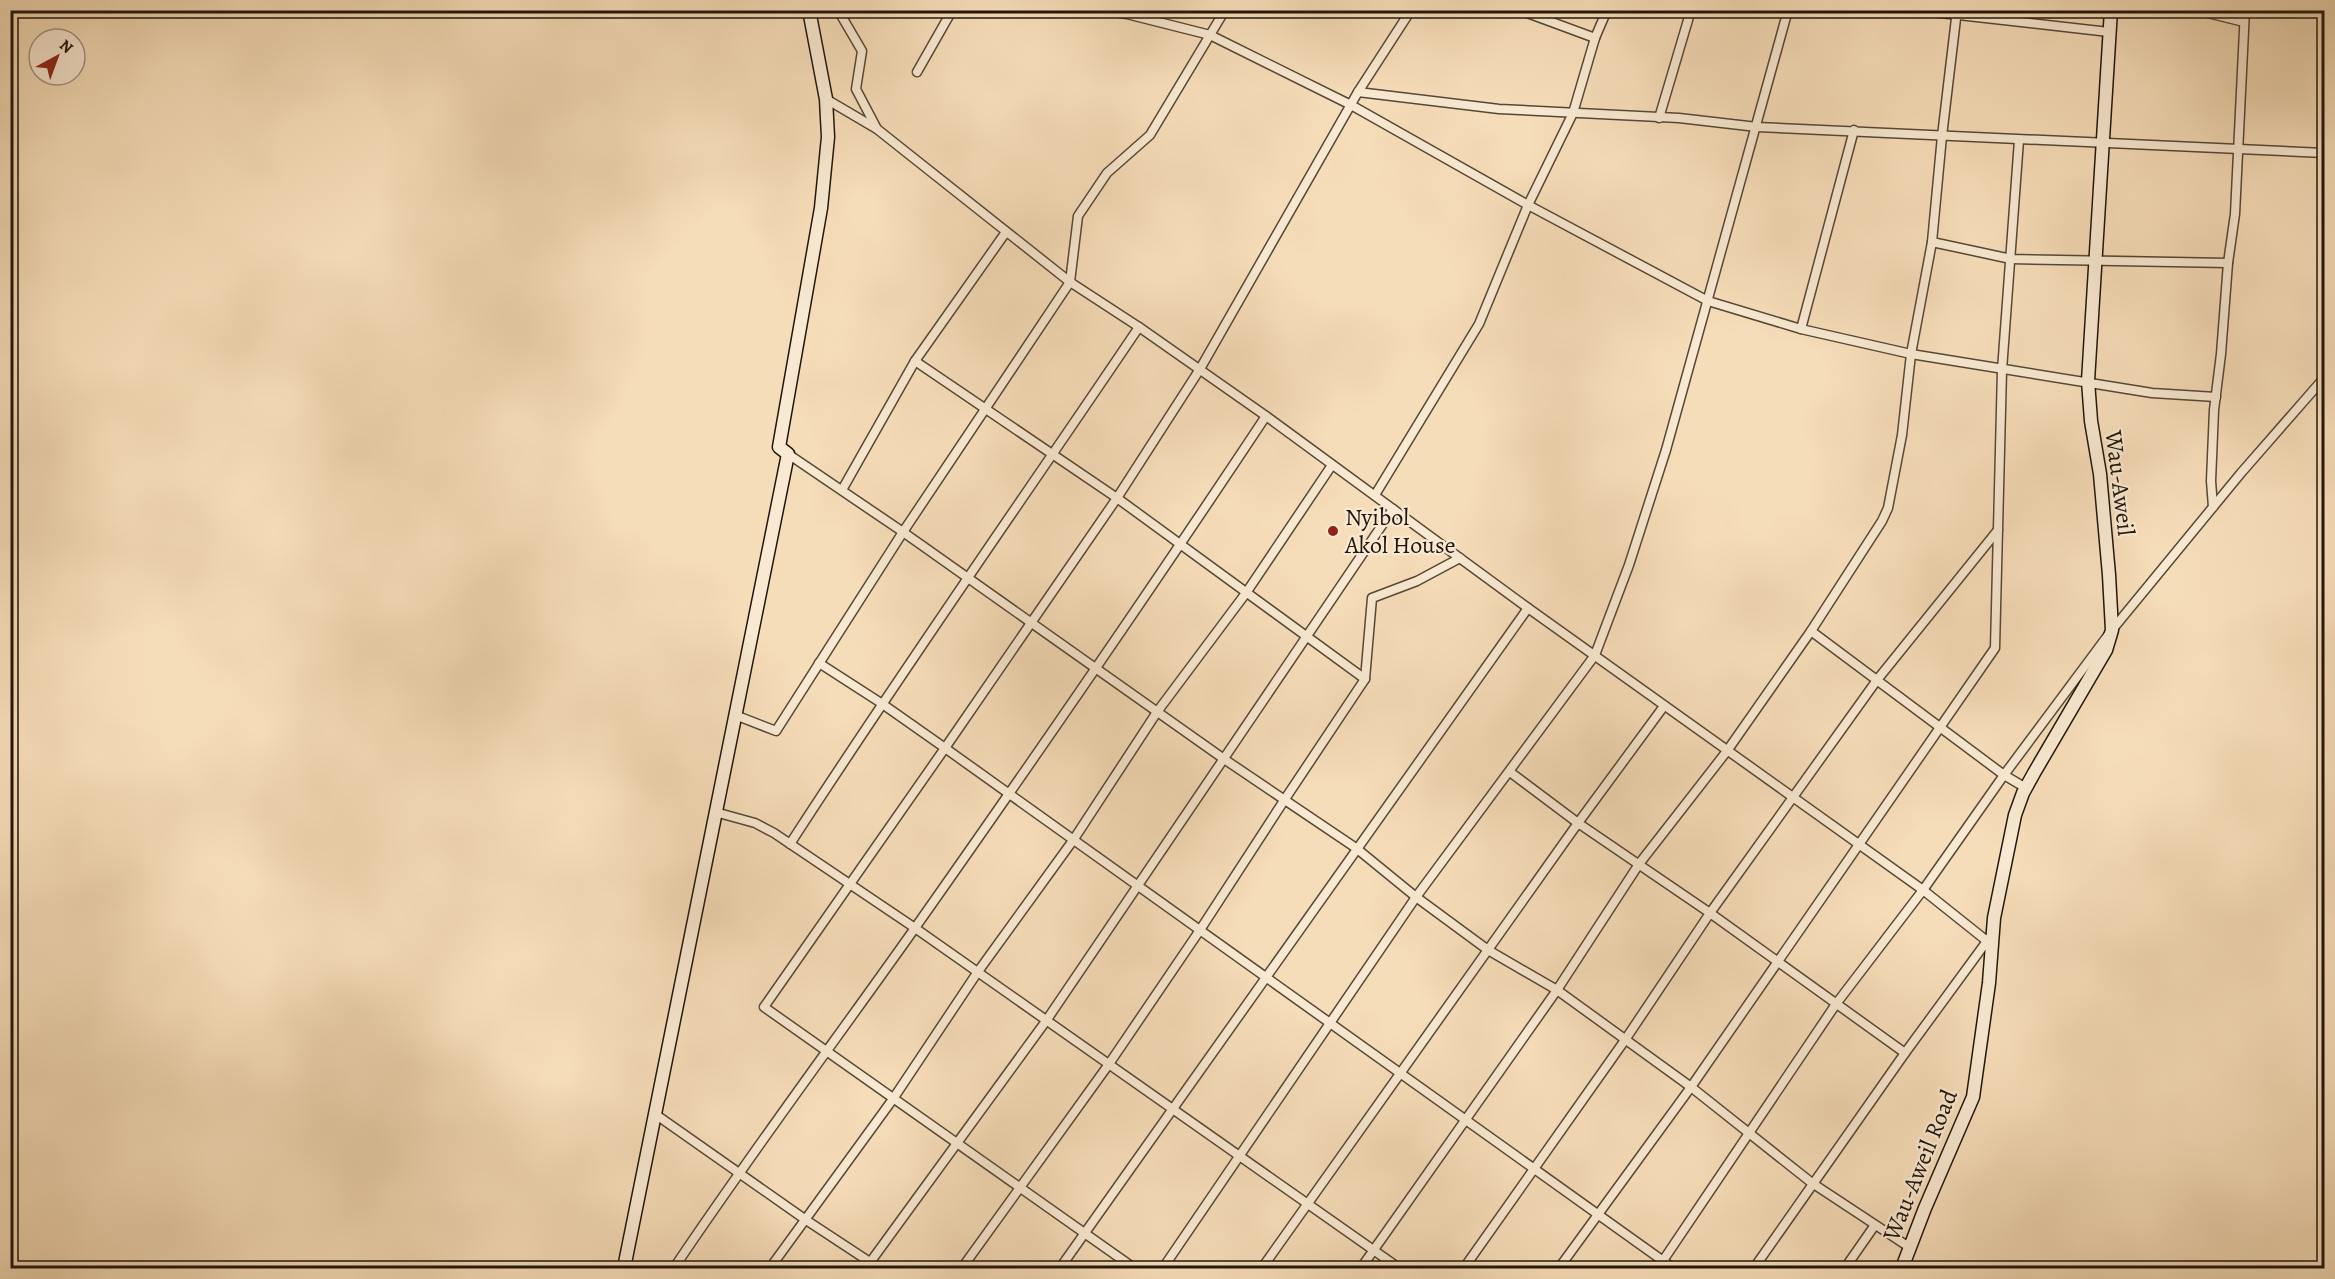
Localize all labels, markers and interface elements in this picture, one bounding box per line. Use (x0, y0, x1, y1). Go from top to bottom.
north arrow (27, 27, 87, 87)
text: N (55, 34, 78, 59)
street label: Wau-Aweil (2098, 427, 2142, 538)
place label: Nyibol Akol House (1344, 501, 1456, 561)
marker: Nyibol Akol House (1326, 524, 1340, 538)
street label: Wau-Aweil Road (1875, 1084, 1965, 1246)

